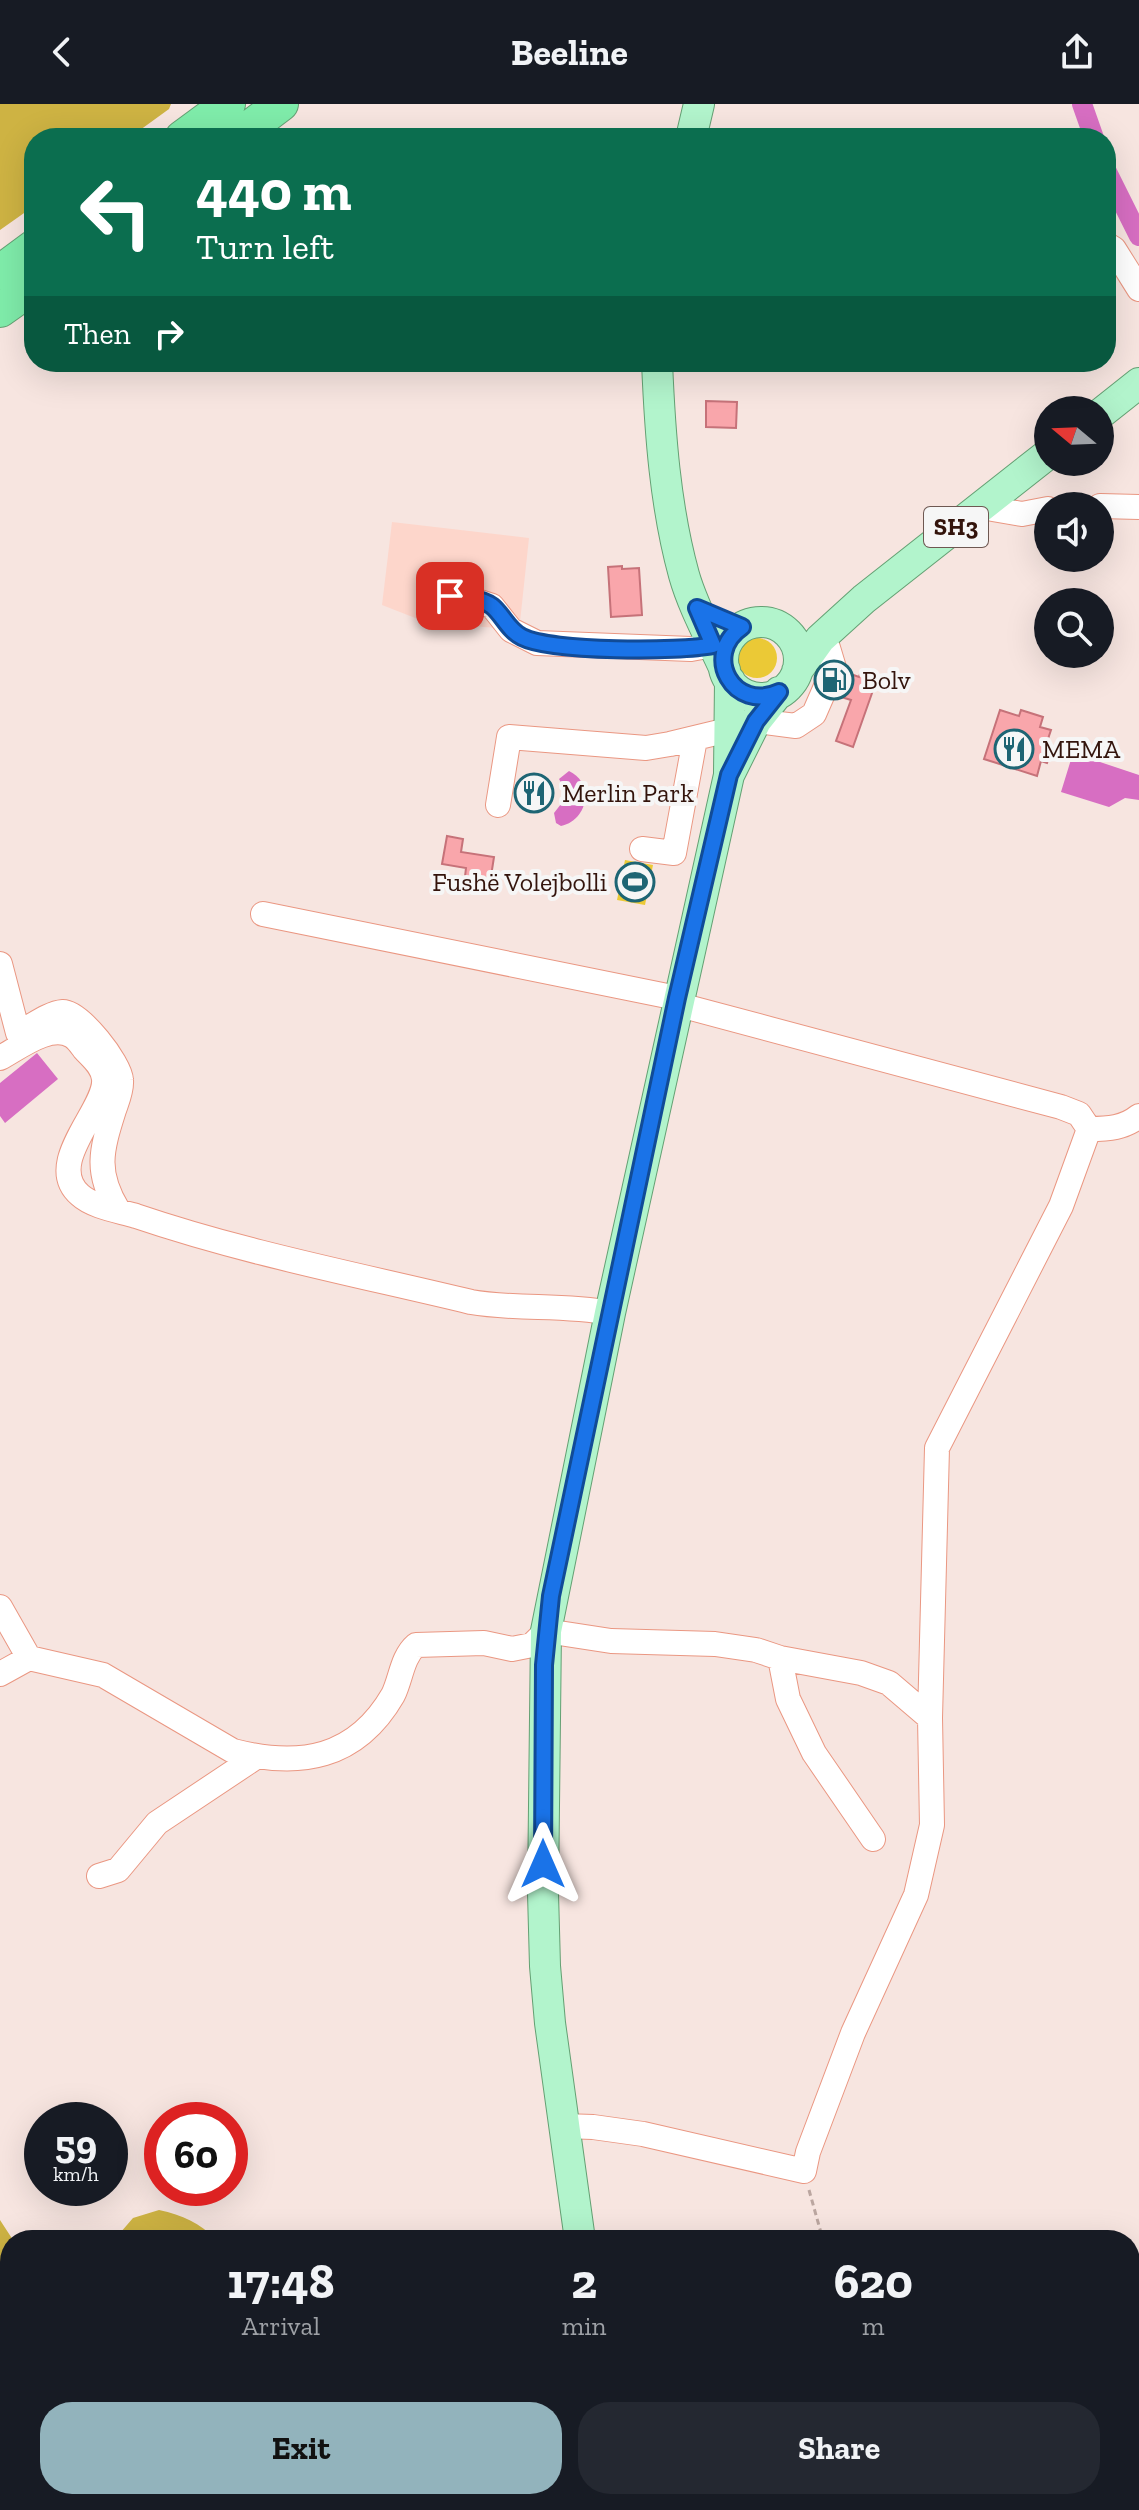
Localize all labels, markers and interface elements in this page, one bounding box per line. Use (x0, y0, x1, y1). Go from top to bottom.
icon: back (40, 30, 84, 74)
icon: share (1055, 30, 1099, 74)
text: Beeline (511, 31, 628, 74)
text: 440 m (196, 157, 352, 224)
icon: left (64, 160, 168, 264)
text: Turn left (196, 225, 334, 268)
icon: right (147, 312, 191, 356)
text: Then (64, 316, 131, 352)
north arrow (1034, 396, 1114, 476)
map controls (1034, 396, 1114, 668)
button: sound (1034, 492, 1114, 572)
road number: SH3 (924, 507, 988, 547)
pin (416, 562, 484, 630)
icon: arrive (428, 574, 472, 618)
button: search (1034, 588, 1114, 668)
fuel station icon: Bolv (813, 659, 855, 701)
place label: Bolv (862, 664, 911, 696)
restaurant icon: MEMA (993, 728, 1035, 770)
place label: MEMA (1042, 733, 1121, 765)
restaurant icon: Merlin Park (513, 772, 555, 814)
place label: Merlin Park (562, 777, 694, 809)
sports icon: Fushë Volejbolli (614, 861, 656, 903)
place label: Fushë Volejbolli (432, 866, 607, 898)
position arrow (501, 1822, 585, 1906)
speed limit sign: 60 (144, 2102, 248, 2206)
text: 59 (55, 2120, 97, 2168)
text: km/h (53, 2162, 99, 2186)
text: 17:48 (227, 2253, 335, 2310)
text: 2 (571, 2253, 597, 2310)
text: 620 (834, 2253, 913, 2310)
text: Arrival (242, 2310, 320, 2342)
text: min (562, 2310, 606, 2342)
text: m (862, 2310, 884, 2342)
button: Exit (40, 2402, 562, 2494)
button: Share (578, 2402, 1100, 2494)

